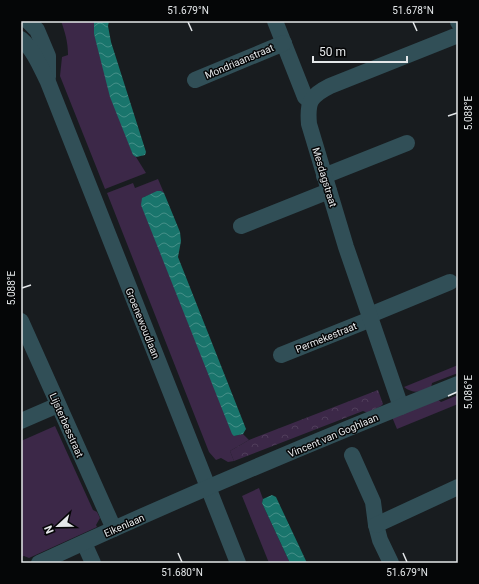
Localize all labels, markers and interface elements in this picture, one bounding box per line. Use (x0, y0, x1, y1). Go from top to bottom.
text: 51.679°N (167, 5, 209, 16)
text: 51.678°N (392, 5, 434, 16)
scale bar (313, 38, 407, 64)
street label: Mondriaanstraat (203, 42, 275, 81)
text: 50 m (319, 45, 346, 59)
text: 5.088°E (463, 95, 474, 130)
street label: Mesdagstraat (310, 146, 339, 208)
text: 5.088°E (6, 270, 17, 305)
street label: Groenewoudlaan (123, 286, 162, 360)
street label: Permekestraat (294, 320, 358, 355)
text: 5.086°E (463, 374, 474, 409)
street label: Lijsterbesstraat (47, 391, 86, 459)
street label: Vincent van Goghlaan (286, 411, 380, 459)
north arrow (38, 506, 78, 546)
street label: Eikenlaan (102, 512, 146, 539)
text: N (42, 523, 57, 536)
text: 51.680°N (161, 567, 203, 578)
text: 51.679°N (386, 567, 428, 578)

